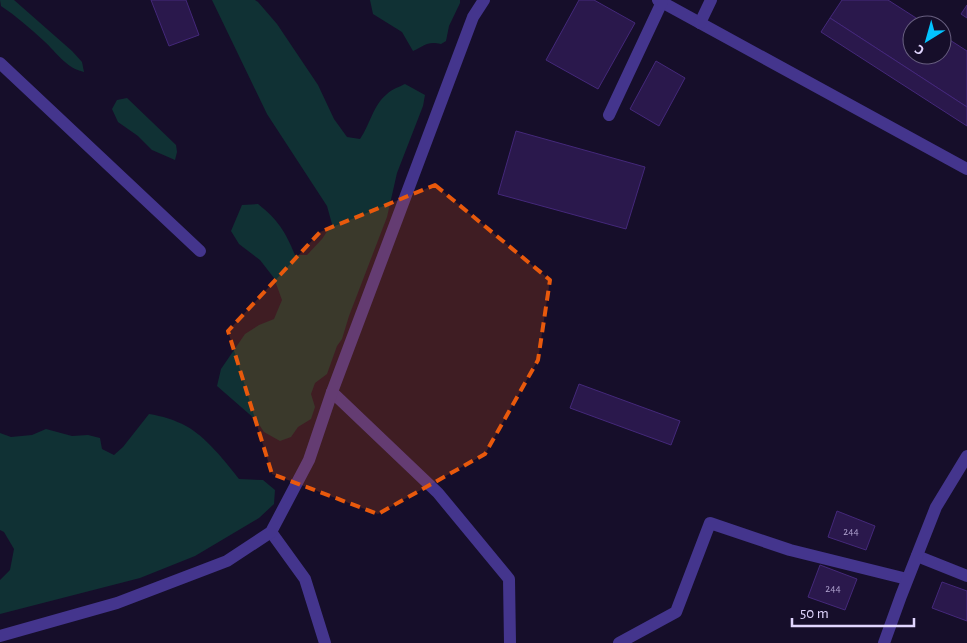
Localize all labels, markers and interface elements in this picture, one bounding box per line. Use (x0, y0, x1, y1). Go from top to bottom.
north arrow (902, 15, 952, 65)
text: С (912, 42, 927, 58)
house number: 244 (843, 526, 859, 537)
house number: 244 (825, 583, 841, 594)
scale bar (792, 596, 914, 628)
text: 50 m (800, 606, 829, 621)

